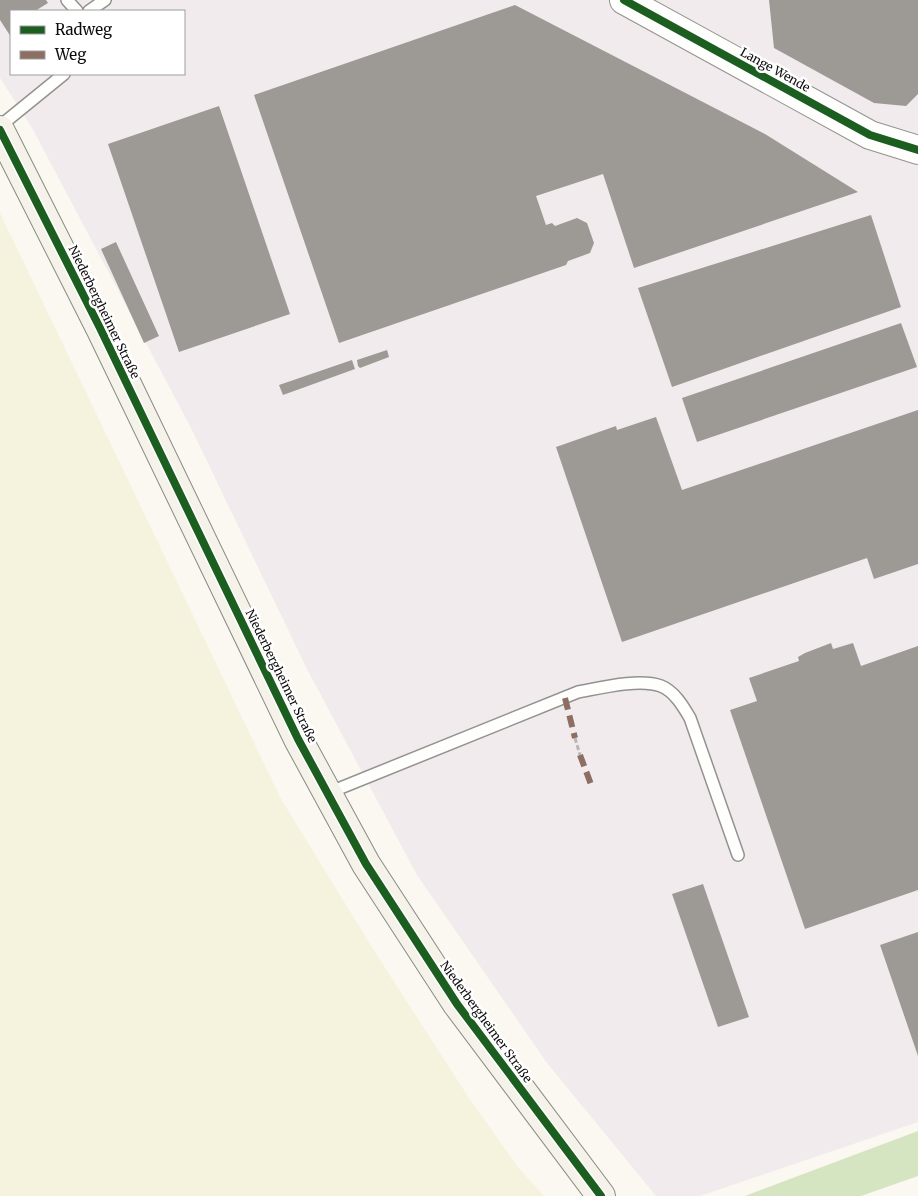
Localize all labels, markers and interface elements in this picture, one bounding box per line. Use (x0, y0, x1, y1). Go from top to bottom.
legend (10, 10, 185, 75)
text: Radweg (55, 20, 112, 39)
street label: Lange Wende (738, 44, 813, 95)
text: Weg (54, 45, 86, 64)
street label: Niederbergheimer Straße (66, 243, 143, 381)
street label: Niederbergheimer Straße (243, 607, 320, 745)
street label: Niederbergheimer Straße (437, 958, 536, 1085)

